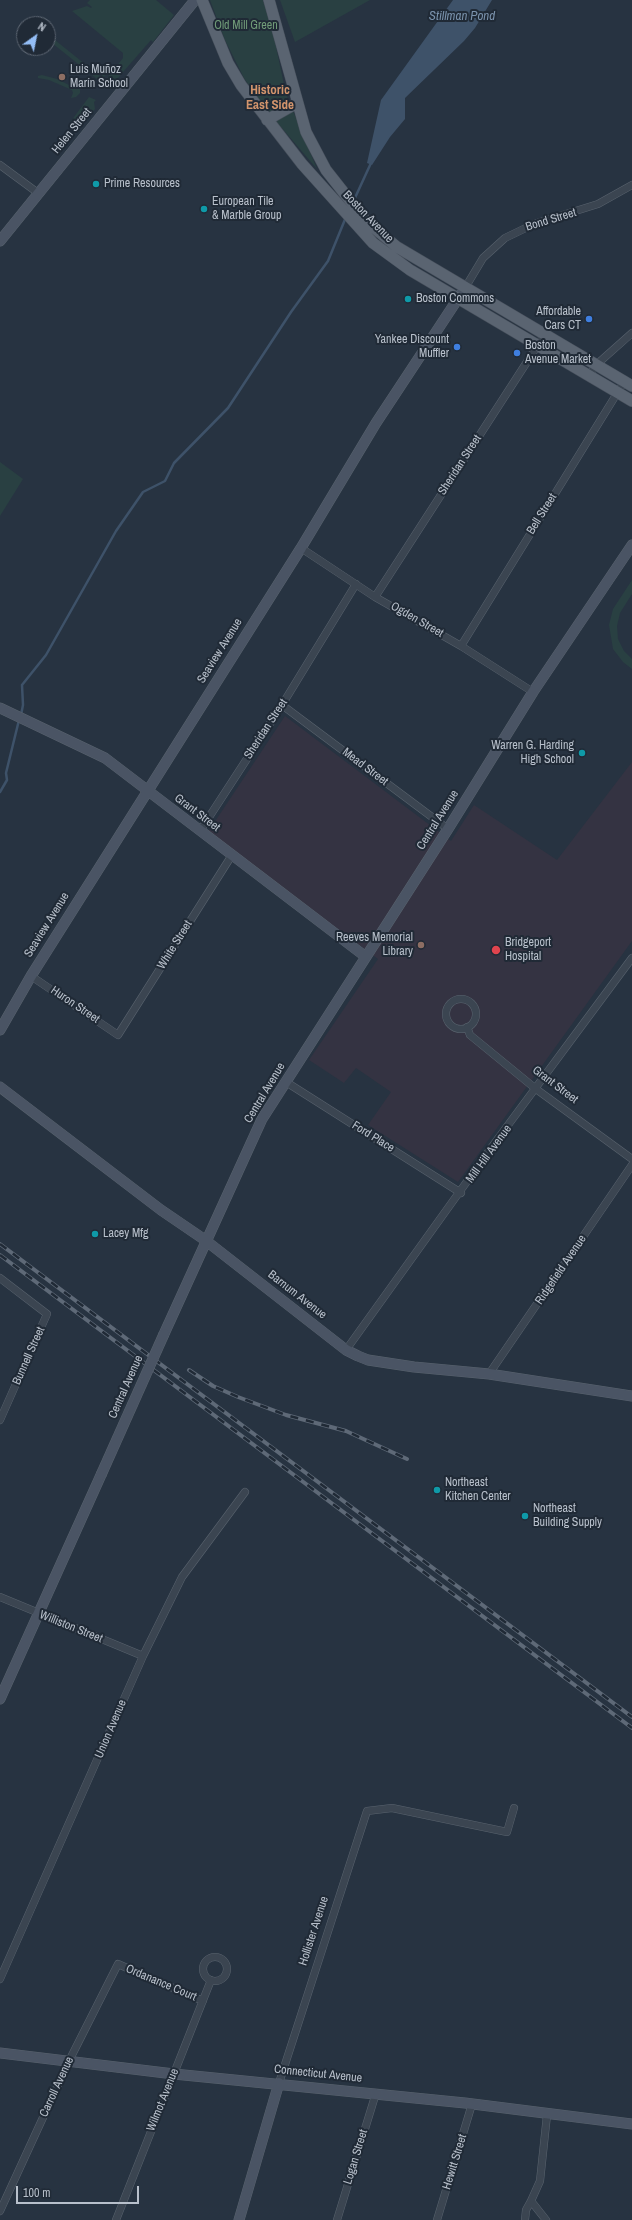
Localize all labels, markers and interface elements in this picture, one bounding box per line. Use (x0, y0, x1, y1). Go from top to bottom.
water label: Stillman Pond (429, 9, 495, 25)
north arrow (16, 16, 56, 56)
text: N (35, 19, 49, 34)
park label: Old Mill Green (214, 19, 278, 33)
place label: Luis Muñoz Marín School (70, 63, 128, 91)
marker: Luis Muñoz Marín School (57, 72, 67, 82)
district label: Historic East Side (246, 83, 294, 114)
street label: Helen Street (49, 105, 95, 157)
place label: Prime Resources (104, 177, 180, 191)
marker: Prime Resources (91, 179, 101, 189)
street label: Boston Avenue (340, 188, 396, 246)
place label: European Tile & Marble Group (212, 195, 281, 223)
marker: European Tile & Marble Group (199, 204, 209, 214)
street label: Bond Street (524, 206, 578, 234)
place label: Boston Commons (416, 292, 494, 306)
marker: Boston Commons (403, 294, 413, 304)
place label: Affordable Cars CT (536, 305, 581, 333)
marker: Affordable Cars CT (584, 314, 594, 324)
place label: Yankee Discount Muffler (375, 333, 449, 361)
place label: Boston Avenue Market (525, 339, 591, 367)
marker: Yankee Discount Muffler (452, 342, 462, 352)
marker: Boston Avenue Market (512, 348, 522, 358)
street label: Sheridan Street (435, 432, 485, 498)
street label: Bell Street (524, 491, 560, 537)
street label: Ogden Street (388, 599, 446, 641)
street label: Seaview Avenue (194, 616, 246, 686)
street label: Sheridan Street (241, 696, 291, 762)
place label: Warren G. Harding High School (491, 739, 574, 767)
street label: Mead Street (339, 745, 391, 789)
marker: Warren G. Harding High School (577, 748, 587, 758)
street label: Central Avenue (414, 787, 462, 853)
street label: Grant Street (171, 791, 223, 835)
street label: Seaview Avenue (21, 890, 73, 960)
street label: White Street (154, 918, 196, 972)
place label: Reeves Memorial Library (336, 931, 413, 959)
place label: Bridgeport Hospital (505, 936, 551, 964)
marker: Reeves Memorial Library (416, 940, 426, 950)
marker: Bridgeport Hospital (490, 944, 502, 956)
street label: Huron Street (48, 983, 102, 1027)
street label: Central Avenue (241, 1060, 289, 1126)
street label: Grant Street (529, 1063, 581, 1107)
street label: Ford Place (349, 1118, 397, 1156)
street label: Mill Hill Avenue (463, 1122, 515, 1186)
place label: Lacey Mfg (103, 1227, 148, 1241)
marker: Lacey Mfg (90, 1229, 100, 1239)
street label: Ridgefield Avenue (532, 1232, 590, 1308)
street label: Barnum Avenue (265, 1268, 329, 1322)
street label: Bunnell Street (10, 1325, 48, 1387)
street label: Central Avenue (106, 1353, 146, 1421)
place label: Northeast Kitchen Center (445, 1476, 511, 1504)
marker: Northeast Kitchen Center (432, 1485, 442, 1495)
place label: Northeast Building Supply (533, 1502, 602, 1530)
marker: Northeast Building Supply (520, 1511, 530, 1521)
street label: Williston Street (37, 1608, 105, 1646)
street label: Union Avenue (92, 1698, 130, 1760)
street label: Hollister Avenue (296, 1895, 332, 1967)
street label: Ordanance Court (123, 1962, 199, 2004)
street label: Carroll Avenue (37, 2055, 77, 2119)
street label: Connecticut Avenue (273, 2062, 363, 2086)
street label: Wilmot Avenue (144, 2066, 182, 2134)
street label: Logan Street (341, 2128, 371, 2186)
street label: Hewitt Street (440, 2133, 470, 2191)
scale bar (18, 2178, 141, 2204)
text: 100 m (23, 2185, 50, 2201)

